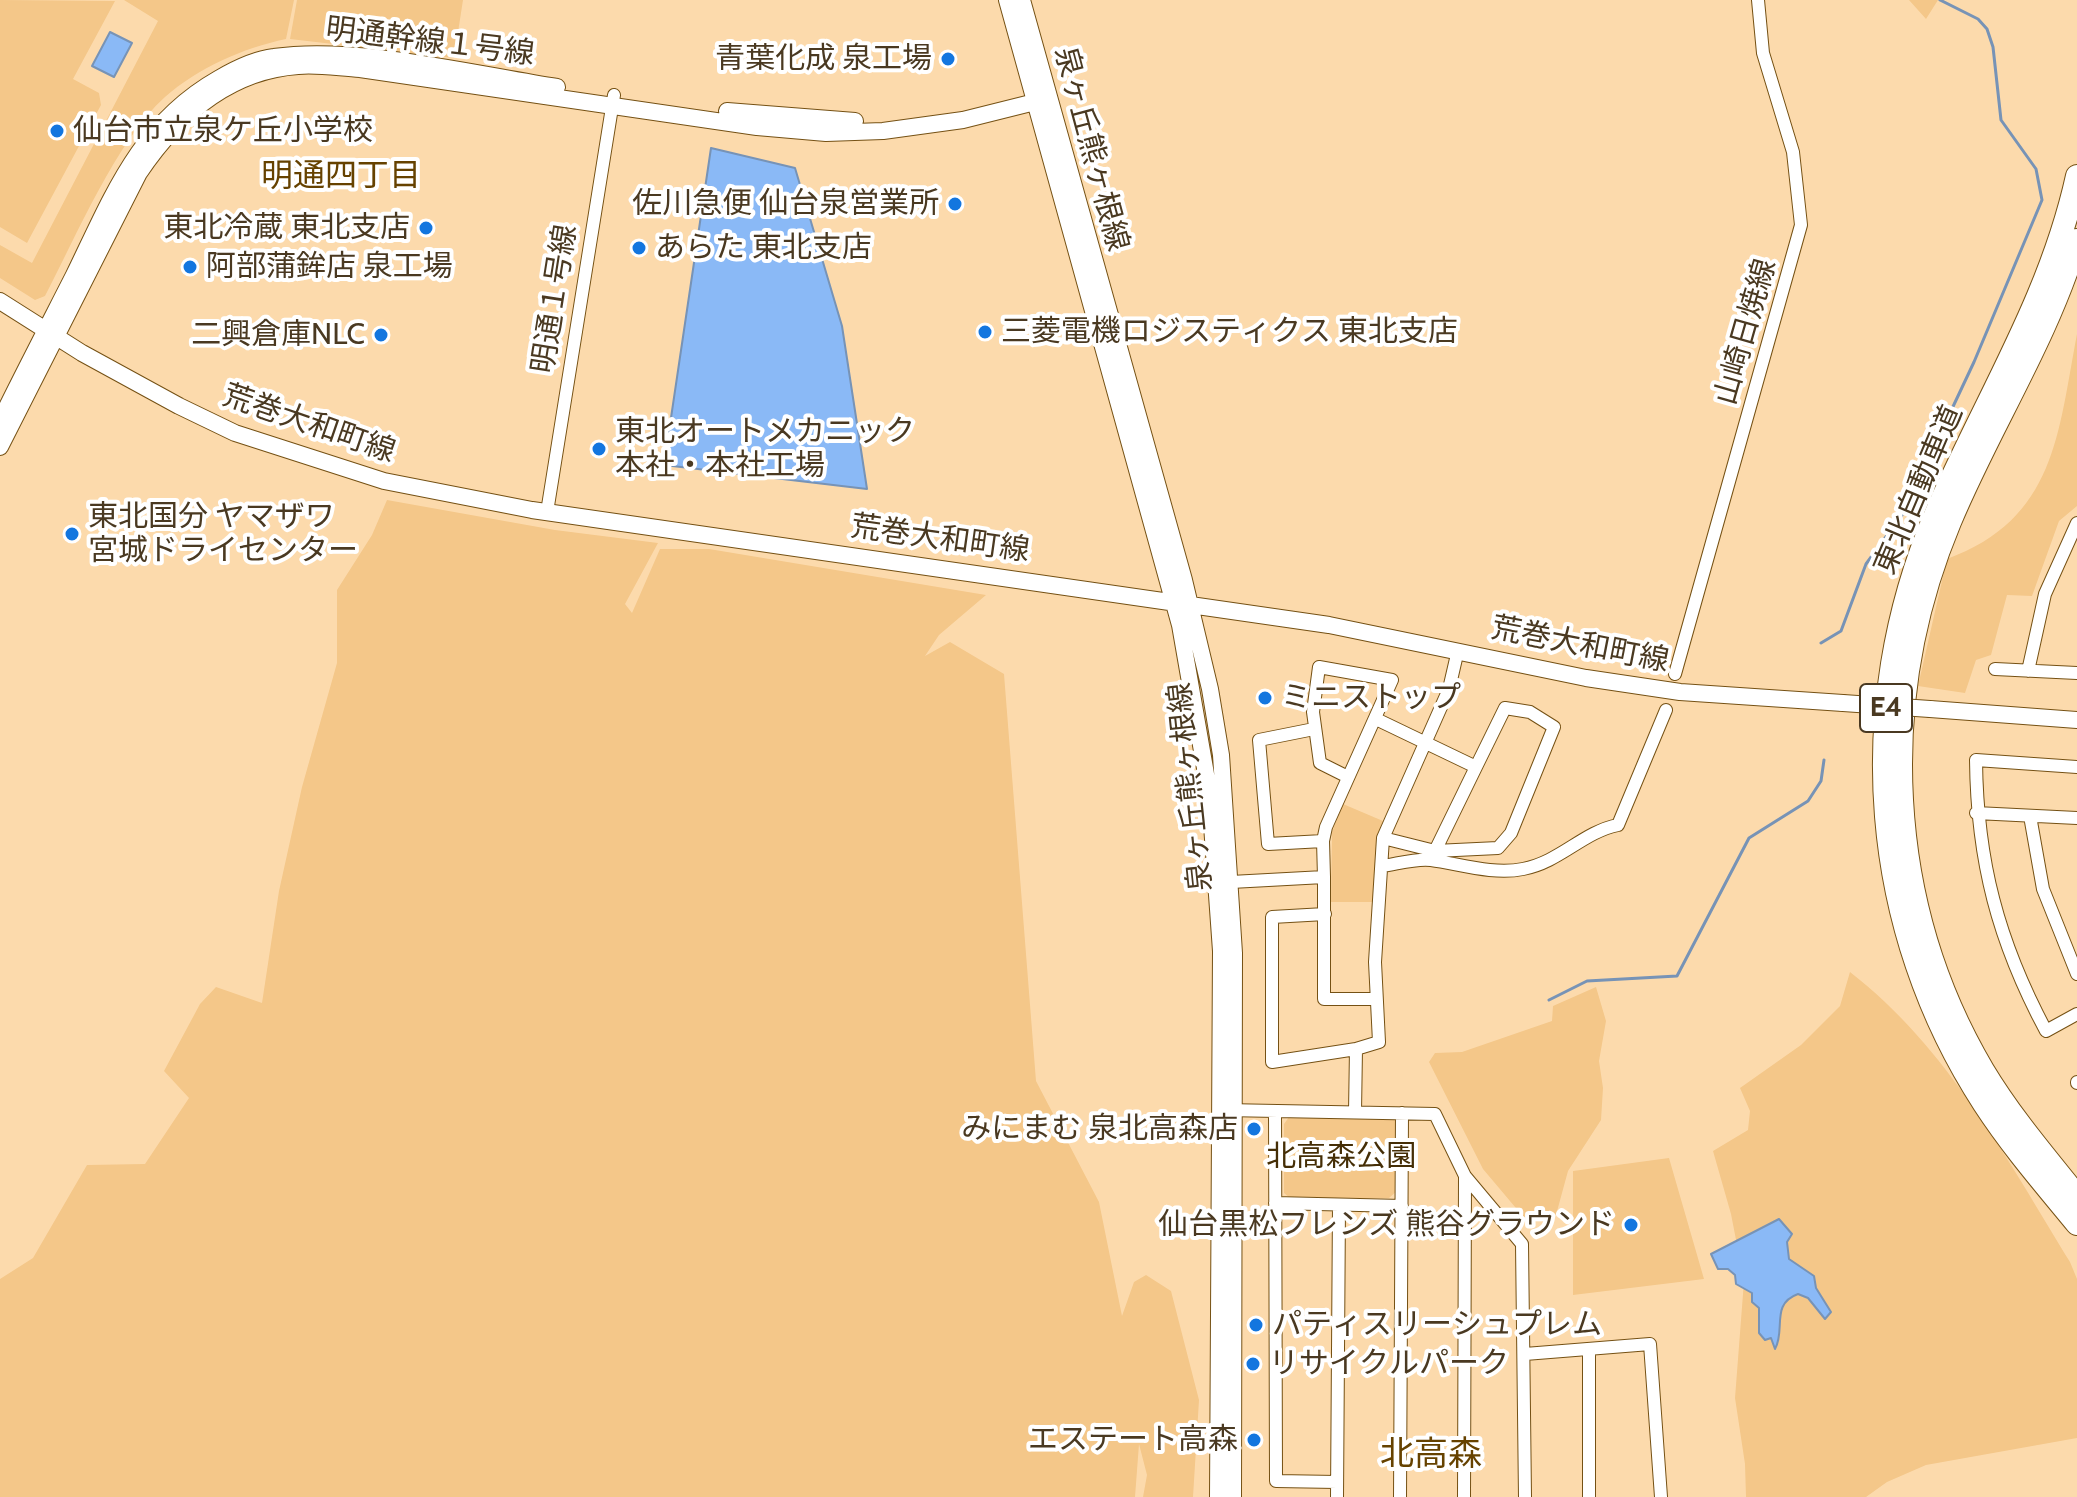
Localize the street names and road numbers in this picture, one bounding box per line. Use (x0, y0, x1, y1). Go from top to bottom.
street label: 明通幹線１号線 (324, 11, 536, 73)
street label: 泉ヶ丘熊ヶ根線 (1046, 43, 1136, 255)
street label: 明通１号線 (525, 222, 585, 376)
street label: 山崎日焼線 (1708, 255, 1784, 409)
street label: 荒巻大和町線 (218, 378, 400, 470)
street label: 東北自動車道 (1867, 400, 1971, 580)
street label: 荒巻大和町線 (848, 509, 1032, 569)
street label: 荒巻大和町線 (1488, 610, 1672, 680)
street label: 泉ヶ丘熊ヶ根線 (1162, 681, 1220, 893)
road number: E4 (1860, 684, 1912, 732)

